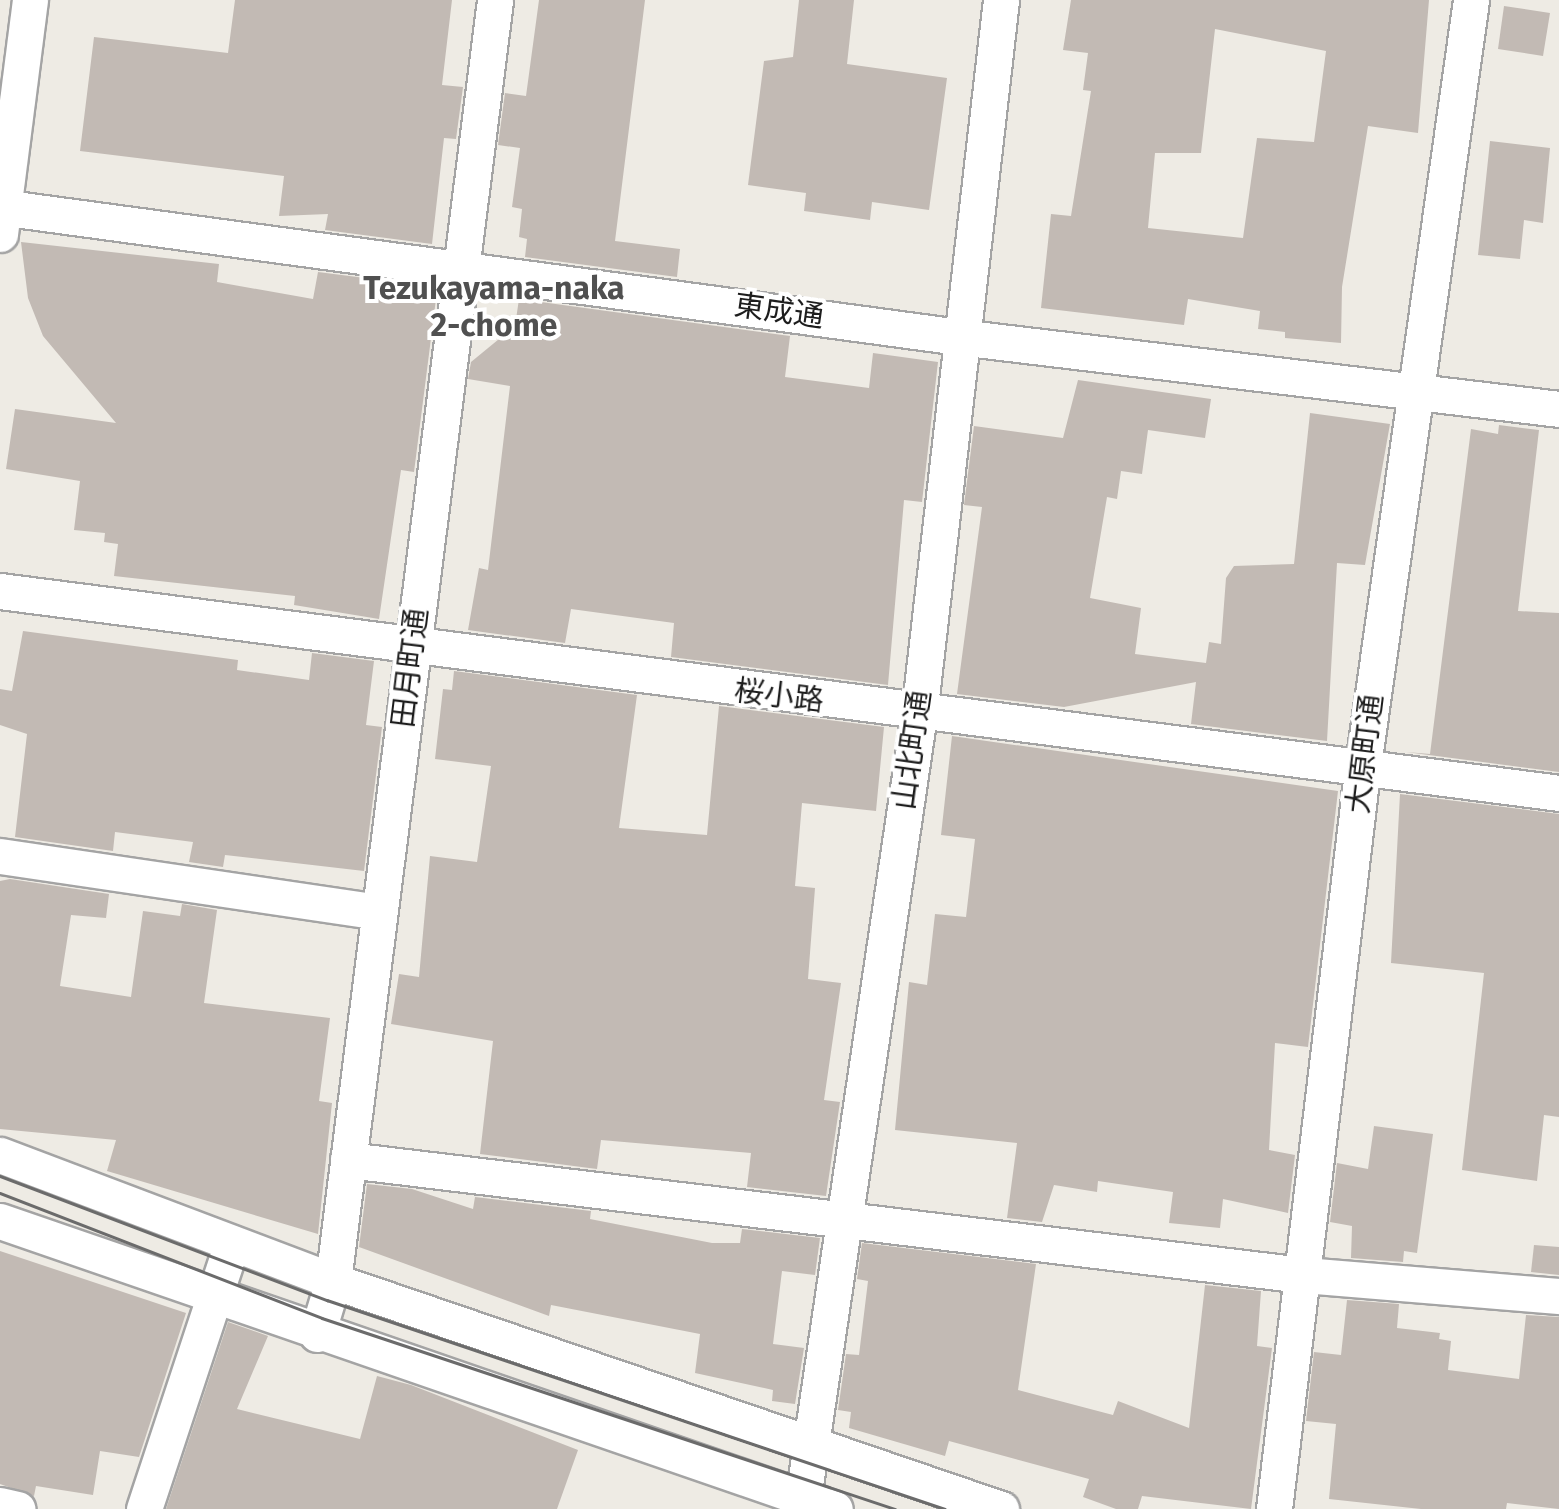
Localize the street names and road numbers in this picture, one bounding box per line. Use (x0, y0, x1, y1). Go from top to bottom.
street label: 東成通 (732, 287, 826, 335)
street label: 田月町通 (385, 606, 435, 730)
street label: 桜小路 (732, 673, 826, 719)
street label: 山北町通 (886, 688, 938, 812)
street label: 大原町通 (1340, 692, 1390, 816)

